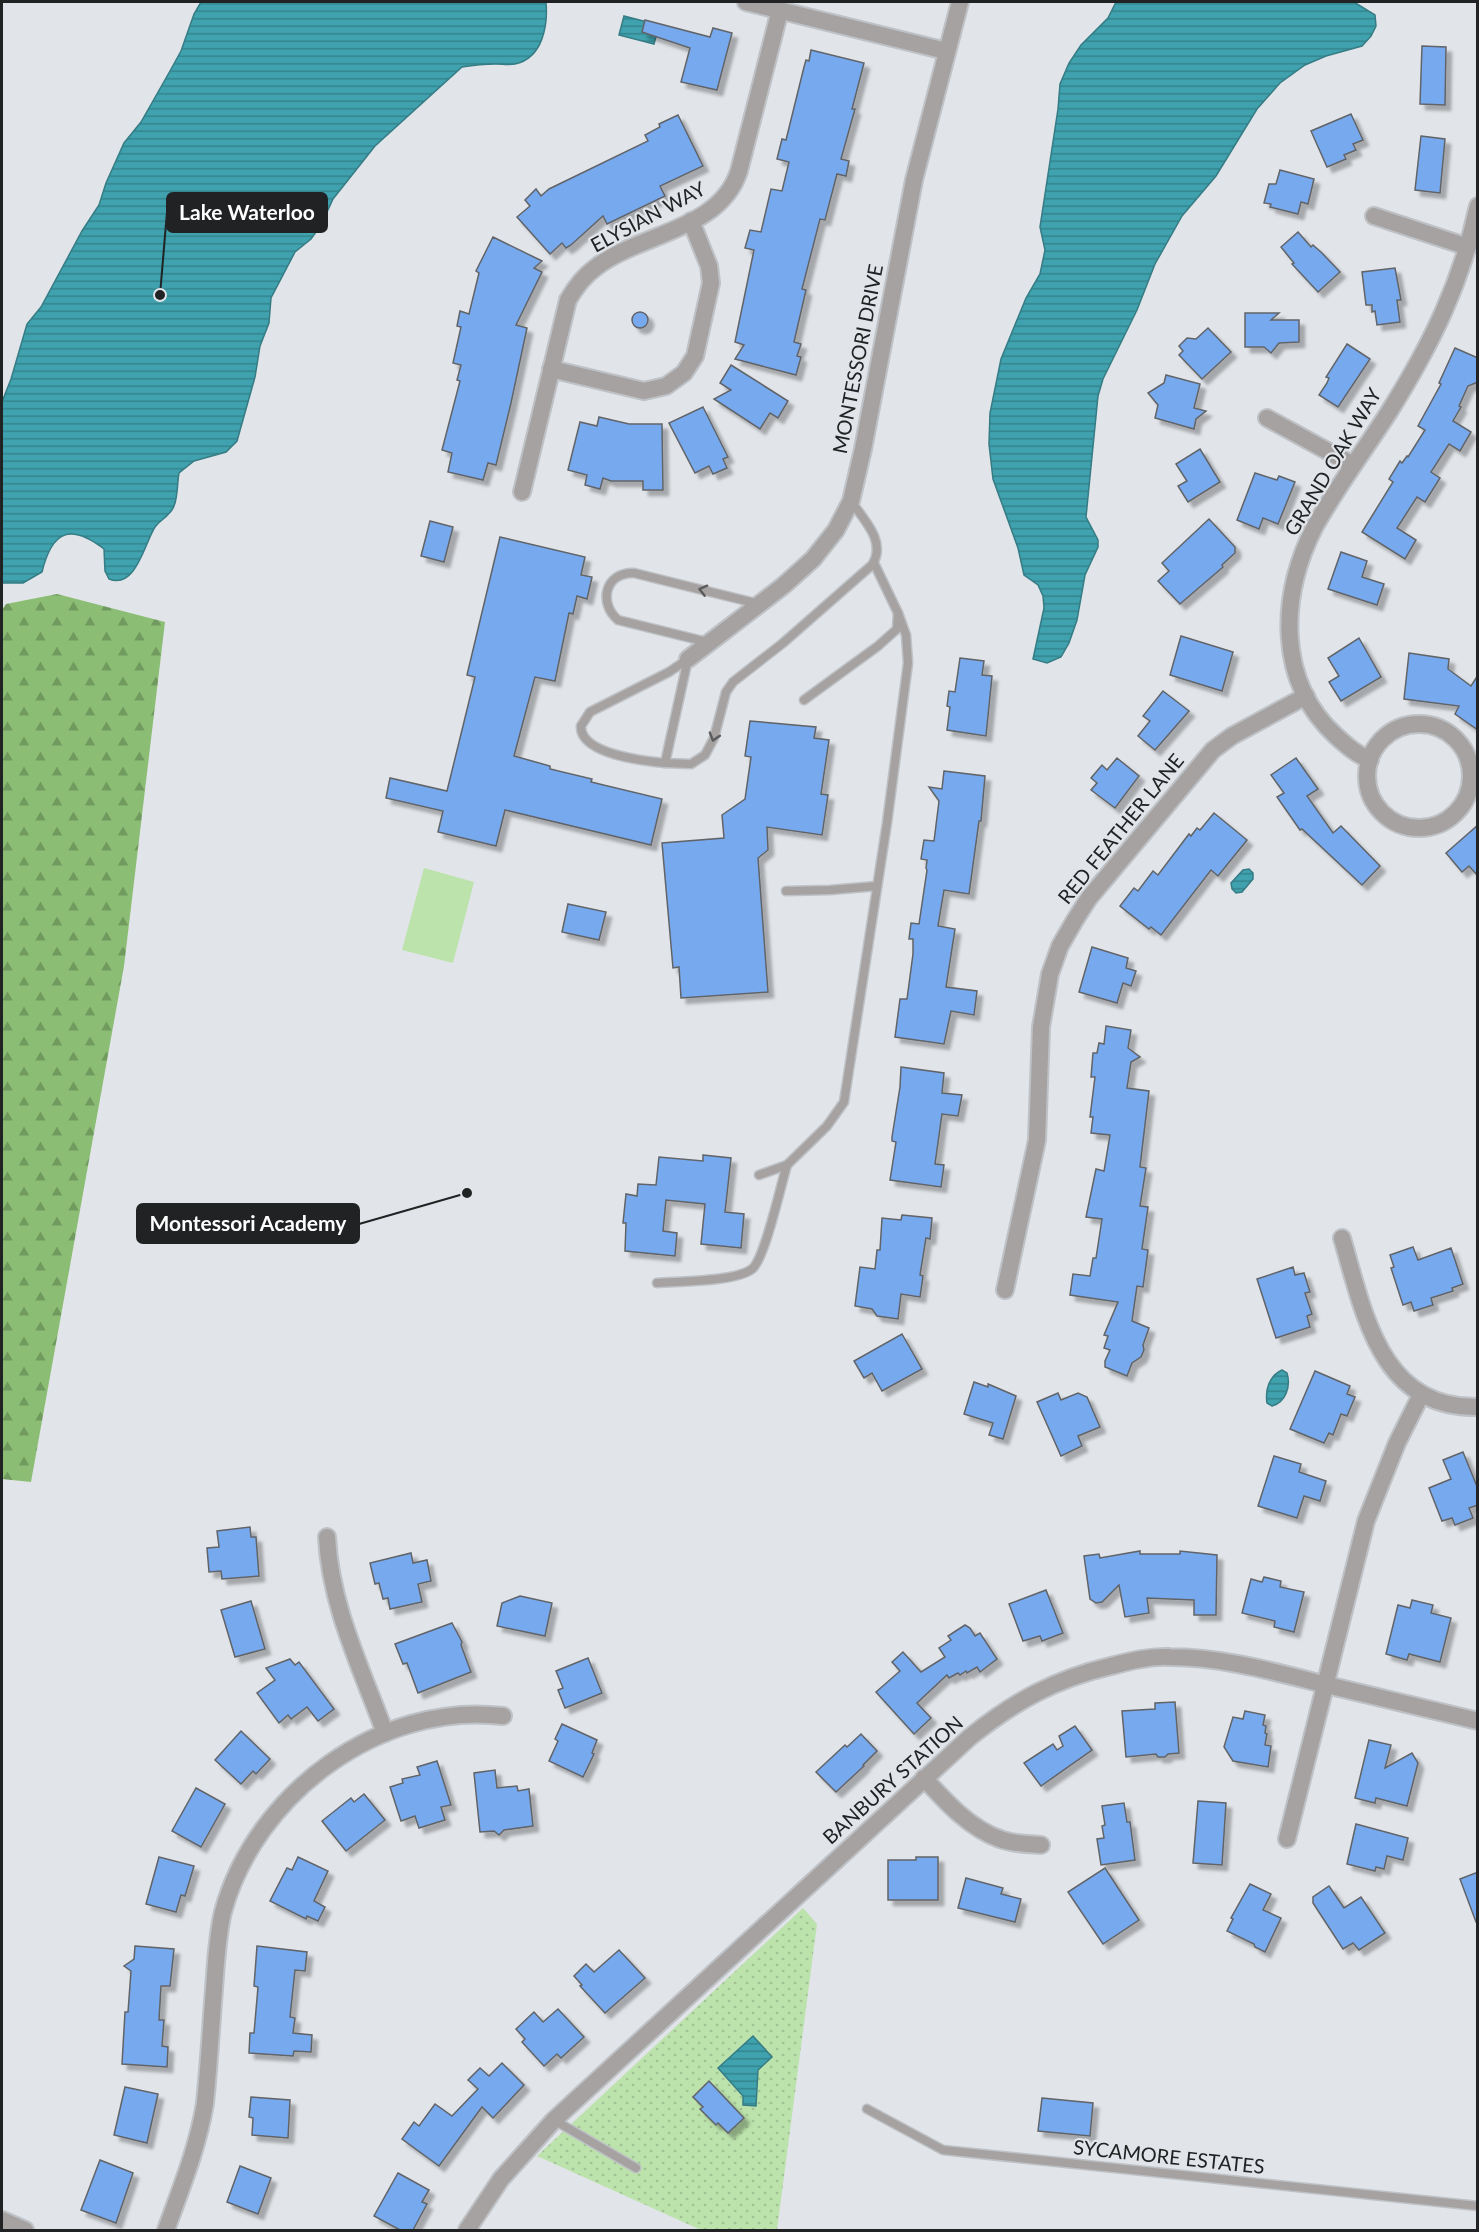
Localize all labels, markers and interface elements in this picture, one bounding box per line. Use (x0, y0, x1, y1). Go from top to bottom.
street label: ELYSIAN WAY (586, 176, 709, 256)
callout: Lake Waterloo (167, 193, 327, 232)
text: Lake Waterloo (179, 199, 315, 224)
street label: MONTESSORI DRIVE (827, 262, 887, 456)
street label: GRAND OAK WAY (1279, 383, 1386, 540)
one-way arrow (698, 585, 709, 597)
one-way arrow (709, 731, 721, 742)
street label: RED FEATHER LANE (1052, 748, 1188, 908)
callout: Montessori Academy (137, 1204, 359, 1243)
text: Montessori Academy (150, 1210, 347, 1235)
street label: BANBURY STATION (817, 1710, 967, 1848)
street label: SYCAMORE ESTATES (1072, 2134, 1266, 2178)

